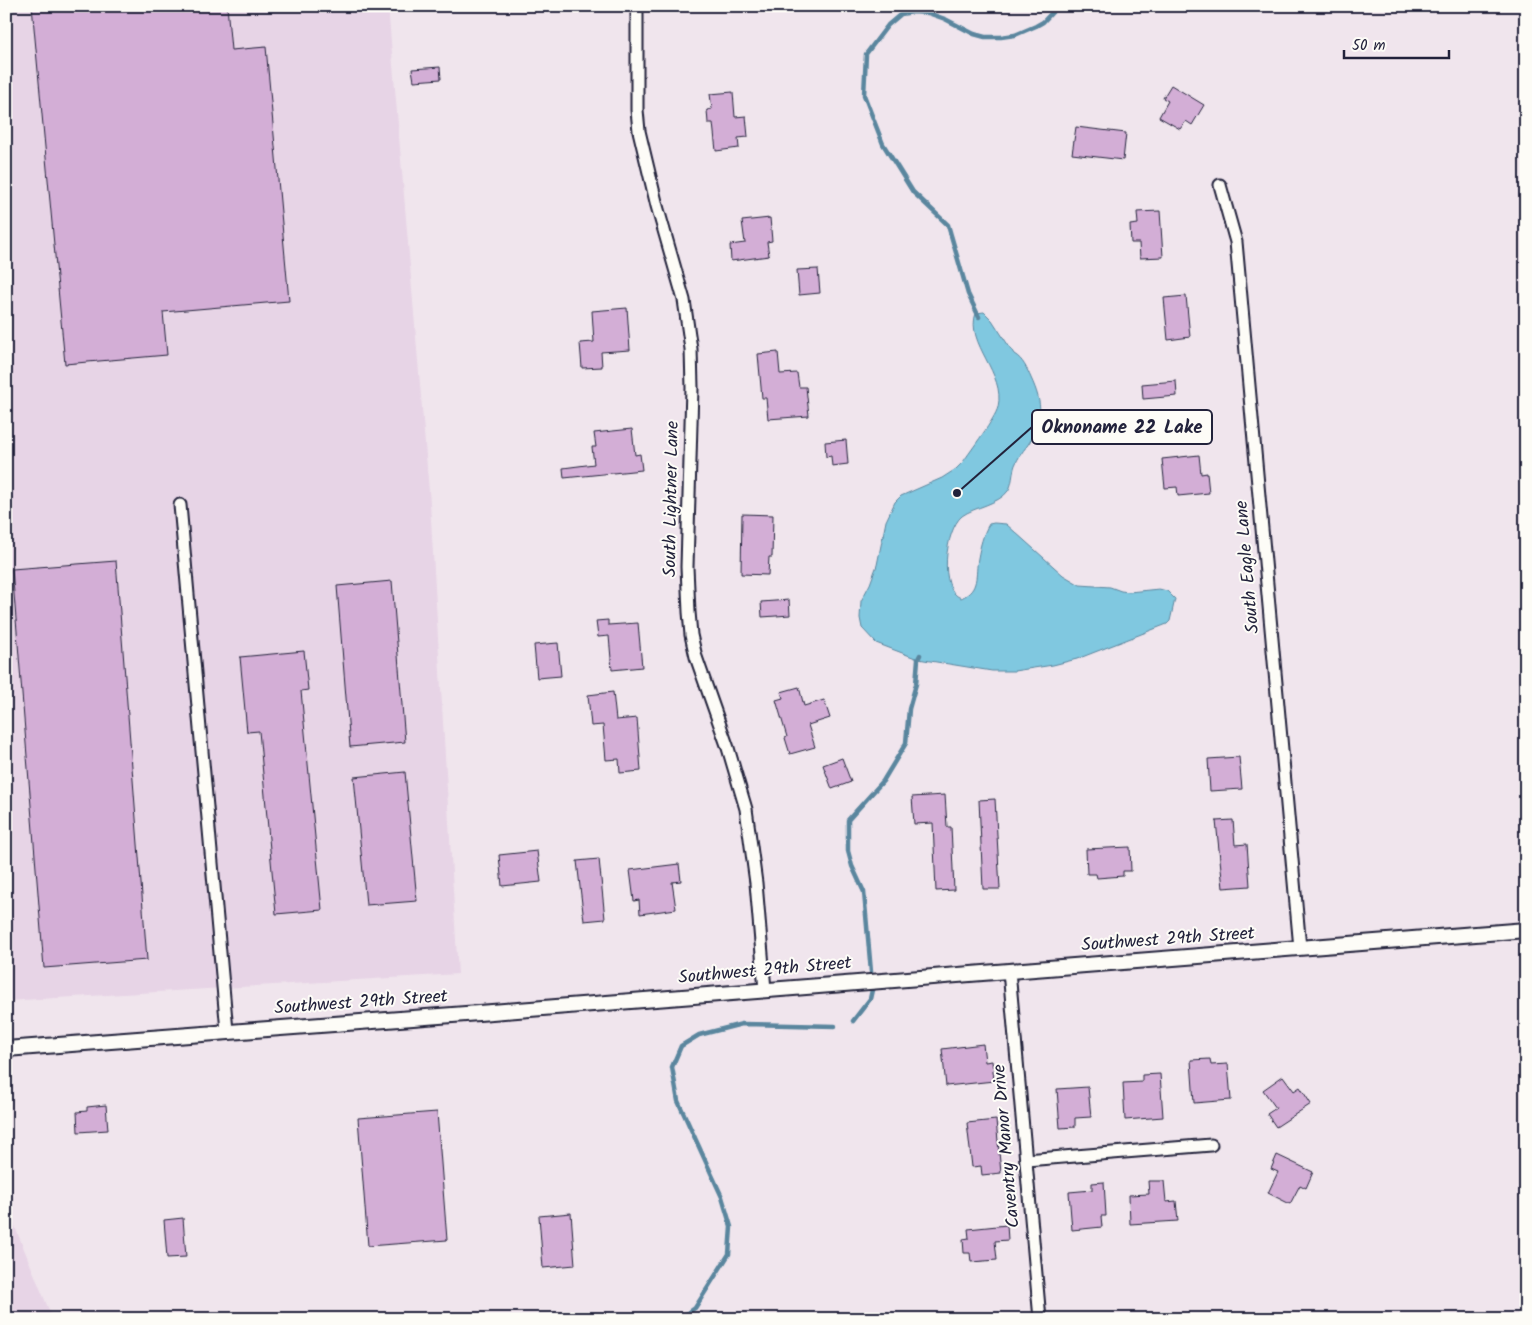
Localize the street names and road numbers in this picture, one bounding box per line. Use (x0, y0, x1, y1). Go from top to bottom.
street label: South Lightner Lane (656, 421, 688, 577)
street label: South Eagle Lane (1228, 499, 1268, 635)
street label: Southwest 29th Street (1080, 919, 1257, 961)
street label: Southwest 29th Street (677, 949, 854, 993)
street label: Southwest 29th Street (273, 982, 450, 1024)
street label: Caventry Manor Drive (985, 1063, 1029, 1229)

